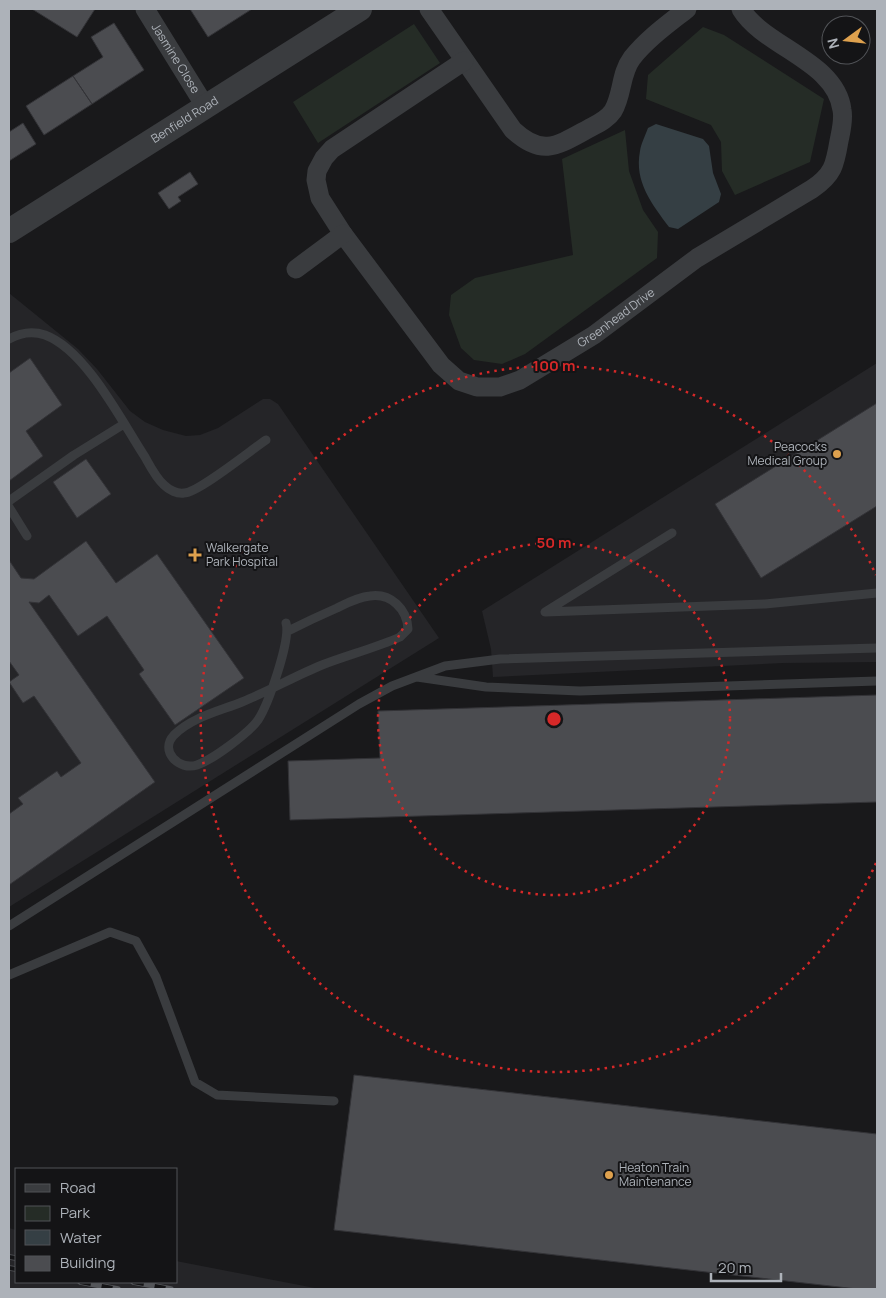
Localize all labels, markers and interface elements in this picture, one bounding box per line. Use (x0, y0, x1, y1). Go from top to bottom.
north arrow (821, 15, 871, 65)
street label: Jasmine Close (148, 20, 204, 96)
text: N (822, 36, 843, 51)
street label: Benfield Road (148, 92, 221, 147)
street label: Greenhead Drive (574, 284, 658, 351)
text: 100 m (533, 355, 575, 376)
place label: Peacocks Medical Group (748, 438, 827, 469)
marker: Peacocks Medical Group (831, 448, 843, 460)
text: 50 m (536, 532, 572, 553)
place label: Walkergate Park Hospital (206, 539, 278, 570)
marker: Walkergate Park Hospital (188, 548, 202, 562)
centre of rings (545, 710, 563, 728)
place label: Heaton Train Maintenance (619, 1159, 691, 1190)
legend (15, 1168, 178, 1283)
marker: Heaton Train Maintenance (603, 1169, 615, 1181)
text: Road (60, 1177, 96, 1198)
text: Park (60, 1202, 90, 1223)
text: Water (60, 1227, 102, 1248)
scale bar (711, 1250, 781, 1282)
text: Building (60, 1252, 115, 1273)
text: 20 m (718, 1257, 751, 1278)

